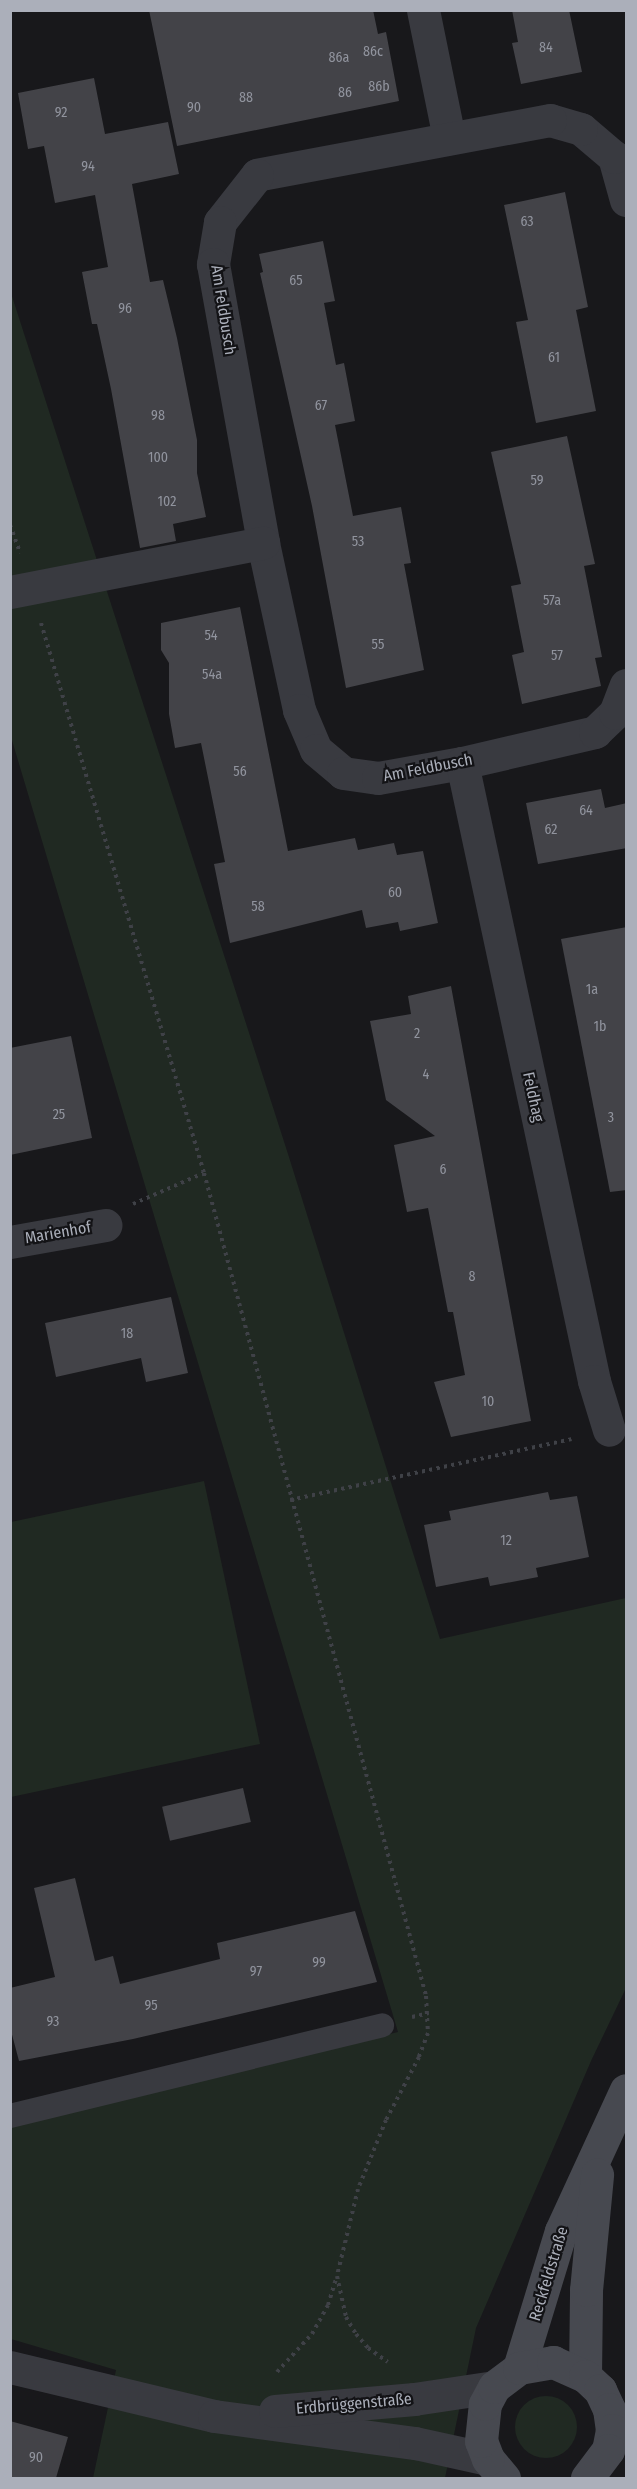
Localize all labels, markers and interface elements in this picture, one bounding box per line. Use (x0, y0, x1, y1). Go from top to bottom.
house number: 84 (539, 40, 553, 56)
house number: 86c (363, 44, 383, 60)
house number: 86a (329, 50, 349, 66)
house number: 86b (368, 79, 390, 95)
house number: 86 (338, 85, 352, 101)
house number: 88 (239, 90, 253, 106)
house number: 90 (187, 100, 201, 116)
house number: 92 (55, 105, 67, 121)
house number: 94 (81, 159, 95, 175)
house number: 63 (520, 214, 534, 230)
street label: Am Feldbusch (206, 264, 240, 356)
house number: 65 (289, 273, 303, 289)
house number: 96 (118, 301, 132, 317)
house number: 61 (548, 350, 560, 366)
house number: 67 (315, 398, 327, 414)
house number: 98 (151, 408, 165, 424)
house number: 100 (148, 450, 168, 466)
house number: 59 (530, 473, 544, 489)
house number: 102 (158, 494, 176, 510)
house number: 53 (352, 534, 364, 550)
house number: 57a (543, 593, 561, 609)
house number: 54 (204, 628, 218, 644)
house number: 55 (372, 637, 384, 653)
house number: 57 (551, 648, 563, 664)
house number: 54a (202, 667, 222, 683)
street label: Am Feldbusch (382, 750, 474, 786)
house number: 56 (233, 764, 247, 780)
house number: 64 (579, 803, 593, 819)
house number: 62 (545, 822, 557, 838)
house number: 60 (388, 885, 402, 901)
house number: 58 (251, 899, 265, 915)
house number: 1a (586, 982, 598, 998)
house number: 1b (594, 1019, 606, 1035)
house number: 2 (414, 1026, 420, 1042)
house number: 4 (423, 1067, 429, 1083)
street label: Feldhag (518, 1070, 548, 1124)
house number: 25 (53, 1107, 65, 1123)
house number: 3 (608, 1110, 614, 1126)
house number: 6 (440, 1162, 446, 1178)
street label: Marienhof (23, 1218, 93, 1248)
house number: 8 (469, 1269, 475, 1285)
house number: 18 (121, 1326, 133, 1342)
house number: 10 (482, 1394, 494, 1410)
house number: 12 (500, 1533, 512, 1549)
house number: 99 (312, 1955, 326, 1971)
house number: 97 (250, 1964, 262, 1980)
house number: 95 (144, 1998, 158, 2014)
house number: 93 (47, 2014, 59, 2030)
street label: Reckfeldstraße (526, 2225, 572, 2323)
street label: Erdbrüggenstraße (295, 2389, 413, 2419)
house number: 90 (29, 2450, 43, 2466)

